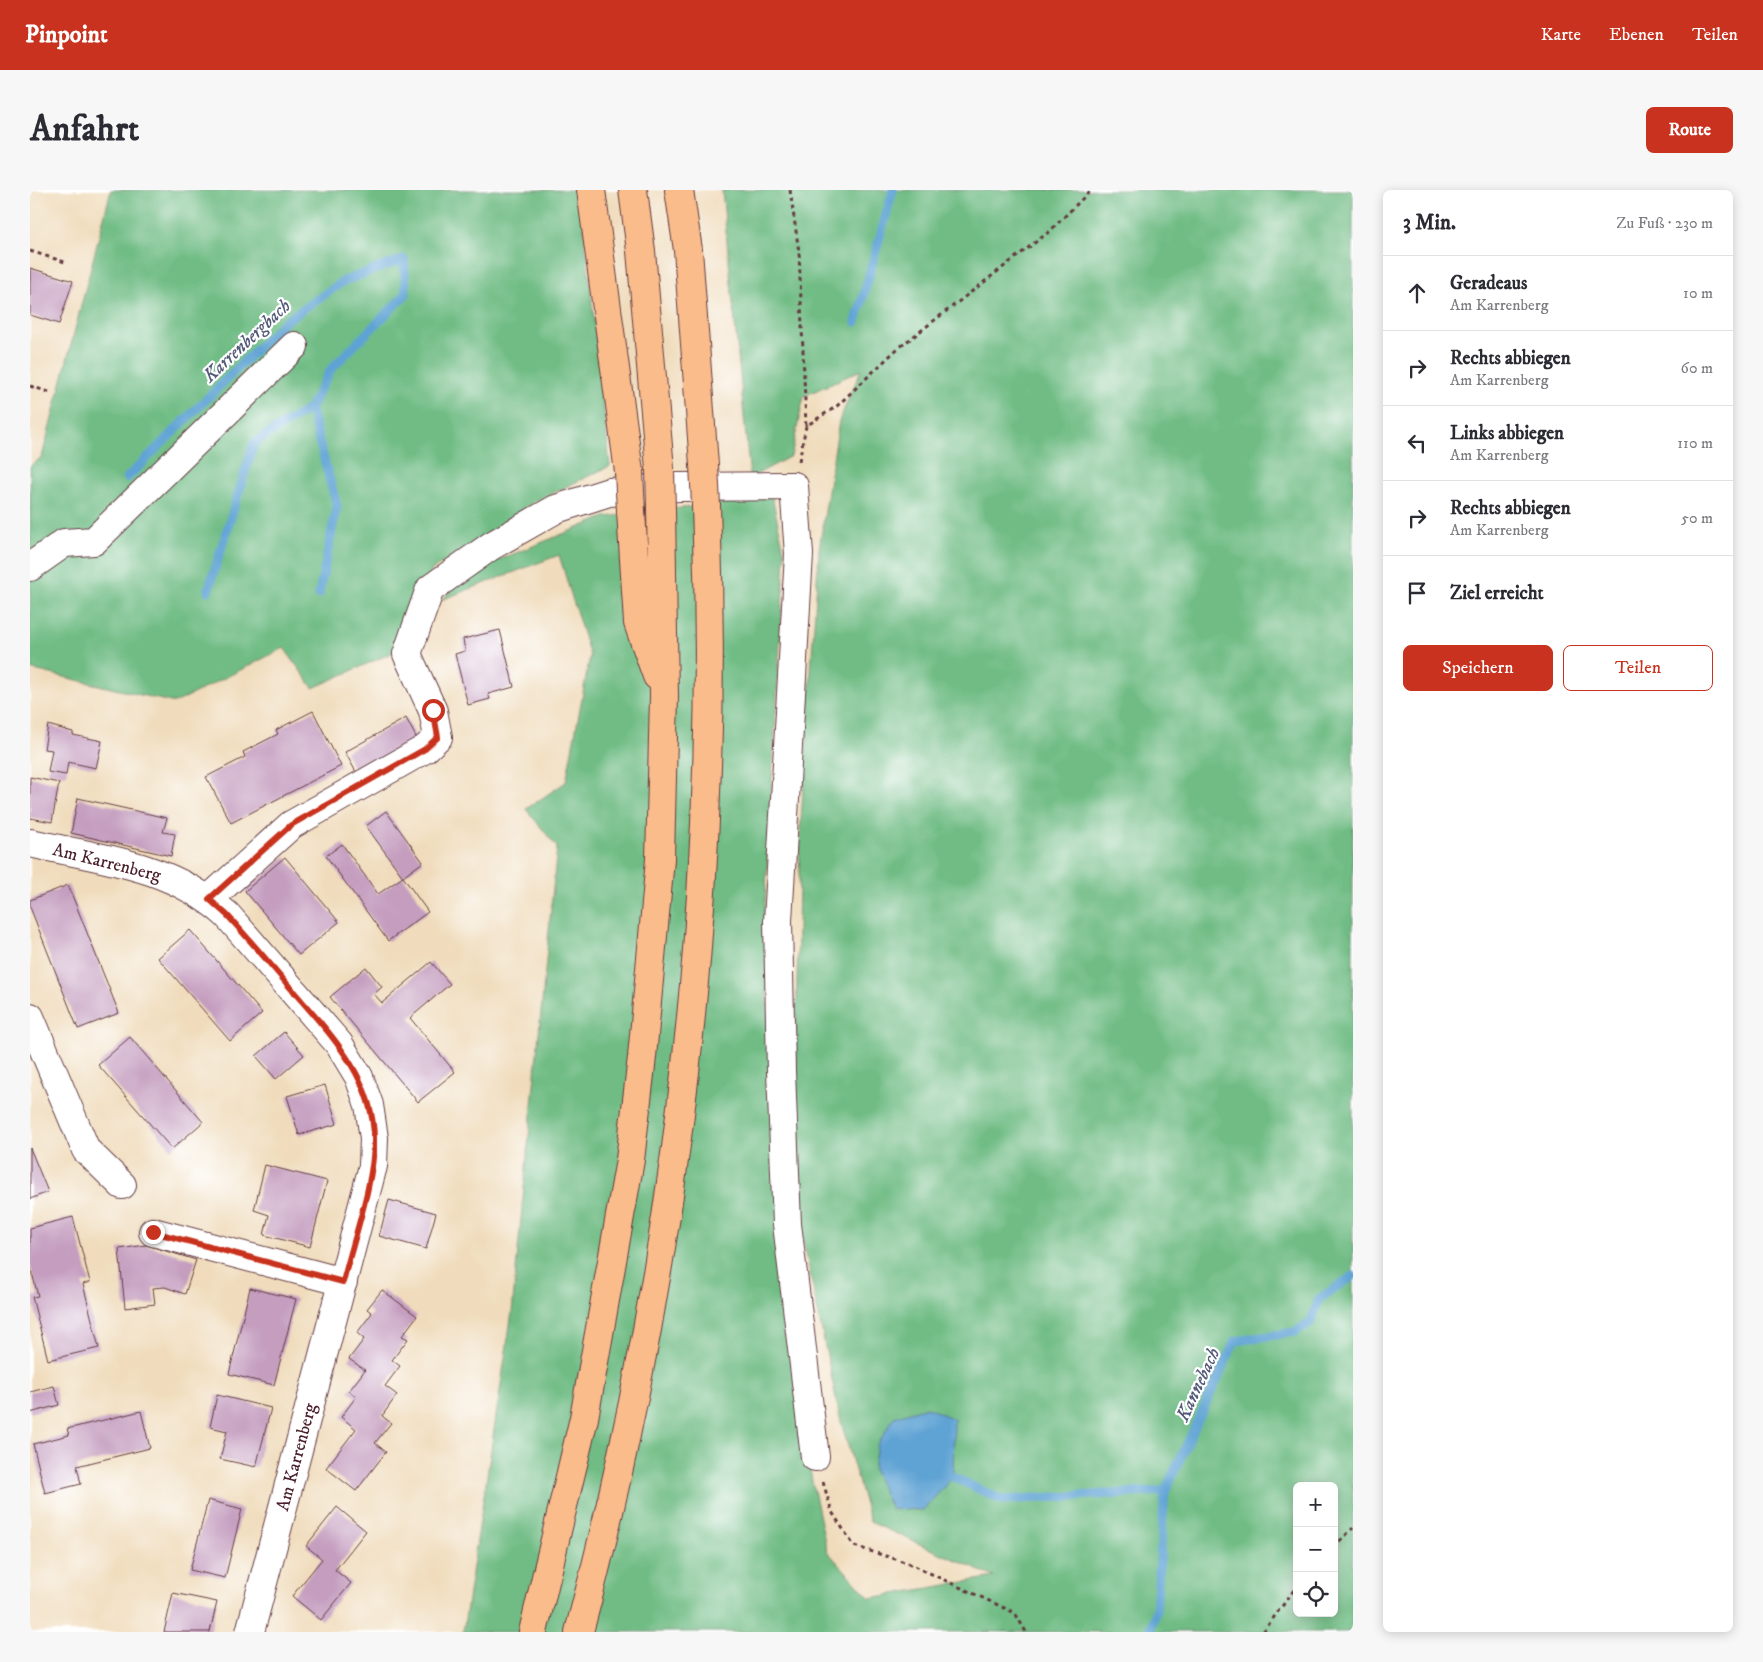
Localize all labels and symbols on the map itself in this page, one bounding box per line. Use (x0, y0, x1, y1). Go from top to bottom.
water label: Karrenbergbach (198, 294, 296, 388)
route start (422, 699, 445, 722)
street label: Am Karrenberg (50, 839, 163, 887)
route end (142, 1221, 165, 1244)
water label: Kannebach (1171, 1344, 1226, 1426)
street label: Am Karrenberg (272, 1401, 322, 1514)

